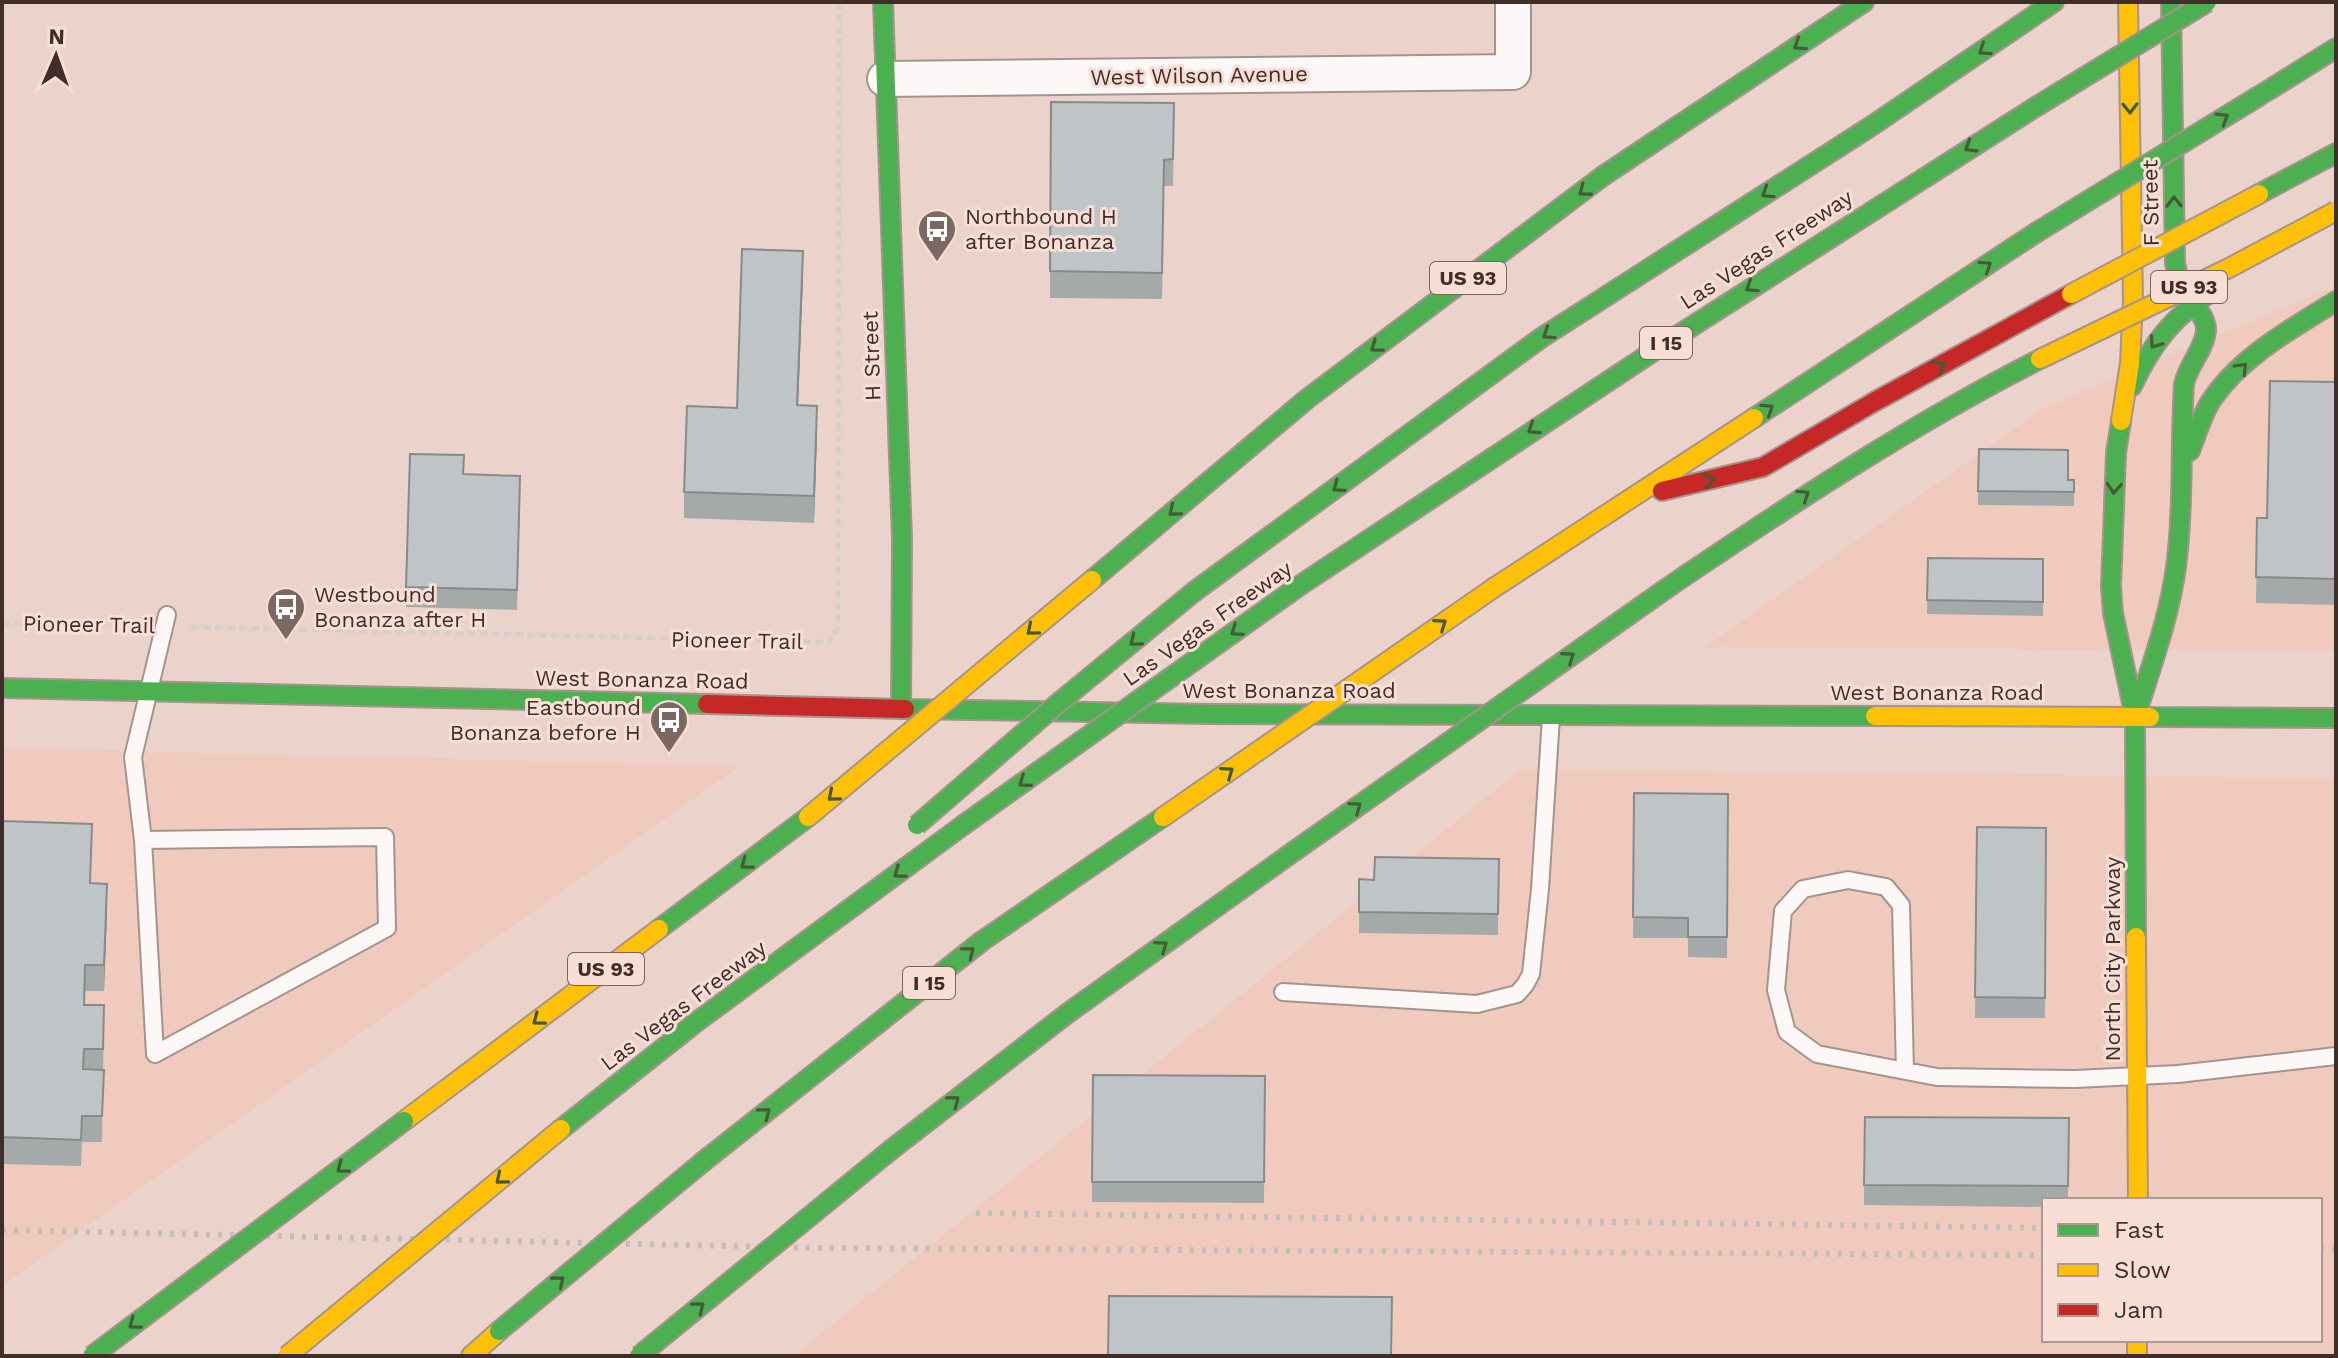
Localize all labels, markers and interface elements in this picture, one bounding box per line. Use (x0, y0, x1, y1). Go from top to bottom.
north arrow (16, 16, 96, 96)
text: N (48, 24, 65, 49)
one-way arrow (1794, 36, 1808, 51)
one-way arrow (1978, 40, 1992, 55)
street label: West Wilson Avenue (1090, 61, 1308, 90)
one-way arrow (2121, 102, 2139, 115)
one-way arrow (2214, 113, 2229, 128)
one-way arrow (1964, 138, 1979, 153)
street label: F Street (2137, 159, 2164, 247)
one-way arrow (1578, 181, 1593, 195)
street label: Las Vegas Freeway (1675, 184, 1858, 315)
one-way arrow (1761, 184, 1775, 199)
one-way arrow (2165, 195, 2183, 208)
place label: Northbound H after Bonanza (965, 204, 1117, 254)
bus stop icon: Northbound H after Bonanza (916, 208, 958, 263)
one-way arrow (1977, 261, 1991, 276)
road number: US 93 (1430, 262, 1506, 294)
road number: US 93 (2151, 271, 2227, 303)
one-way arrow (1745, 277, 1760, 292)
street label: H Street (857, 311, 886, 401)
one-way arrow (1542, 324, 1557, 339)
road number: I 15 (1640, 327, 1692, 359)
one-way arrow (2150, 335, 2165, 349)
one-way arrow (1370, 338, 1385, 352)
one-way arrow (1932, 360, 1947, 375)
one-way arrow (2232, 363, 2247, 377)
one-way arrow (1760, 404, 1774, 419)
one-way arrow (1527, 419, 1542, 434)
one-way arrow (1701, 472, 1715, 489)
one-way arrow (1332, 477, 1346, 491)
one-way arrow (2106, 482, 2123, 495)
one-way arrow (1795, 490, 1810, 505)
one-way arrow (1169, 501, 1183, 516)
street label: Las Vegas Freeway (1118, 555, 1297, 691)
place label: Westbound Bonanza after H (314, 582, 486, 632)
bus stop icon: Westbound Bonanza after H (265, 586, 307, 641)
street label: Pioneer Trail (23, 611, 156, 638)
one-way arrow (1433, 619, 1447, 634)
one-way arrow (1027, 620, 1042, 634)
one-way arrow (1230, 622, 1245, 636)
street label: Pioneer Trail (671, 627, 804, 654)
one-way arrow (1129, 631, 1144, 645)
one-way arrow (1560, 652, 1574, 667)
street label: West Bonanza Road (535, 665, 749, 694)
street label: West Bonanza Road (1182, 678, 1396, 703)
street label: West Bonanza Road (1830, 680, 2044, 705)
place label: Eastbound Bonanza before H (450, 695, 641, 745)
bus stop icon: Eastbound Bonanza before H (648, 699, 690, 754)
one-way arrow (1219, 767, 1233, 782)
one-way arrow (1018, 772, 1033, 787)
one-way arrow (828, 786, 842, 801)
one-way arrow (1348, 802, 1362, 817)
one-way arrow (740, 854, 755, 868)
street label: North City Parkway (2100, 856, 2125, 1061)
one-way arrow (893, 863, 908, 877)
street label: Las Vegas Freeway (596, 935, 771, 1076)
one-way arrow (1154, 941, 1168, 955)
one-way arrow (960, 947, 975, 961)
road number: US 93 (568, 953, 644, 985)
road number: I 15 (903, 967, 955, 999)
one-way arrow (532, 1011, 547, 1025)
one-way arrow (945, 1097, 960, 1111)
one-way arrow (756, 1108, 771, 1122)
one-way arrow (336, 1159, 351, 1173)
one-way arrow (495, 1169, 510, 1183)
legend (2042, 1198, 2322, 1342)
text: Fast (2114, 1216, 2164, 1244)
text: Slow (2114, 1256, 2171, 1284)
one-way arrow (550, 1276, 565, 1291)
text: Jam (2114, 1296, 2164, 1324)
one-way arrow (690, 1302, 704, 1317)
one-way arrow (128, 1315, 143, 1329)

